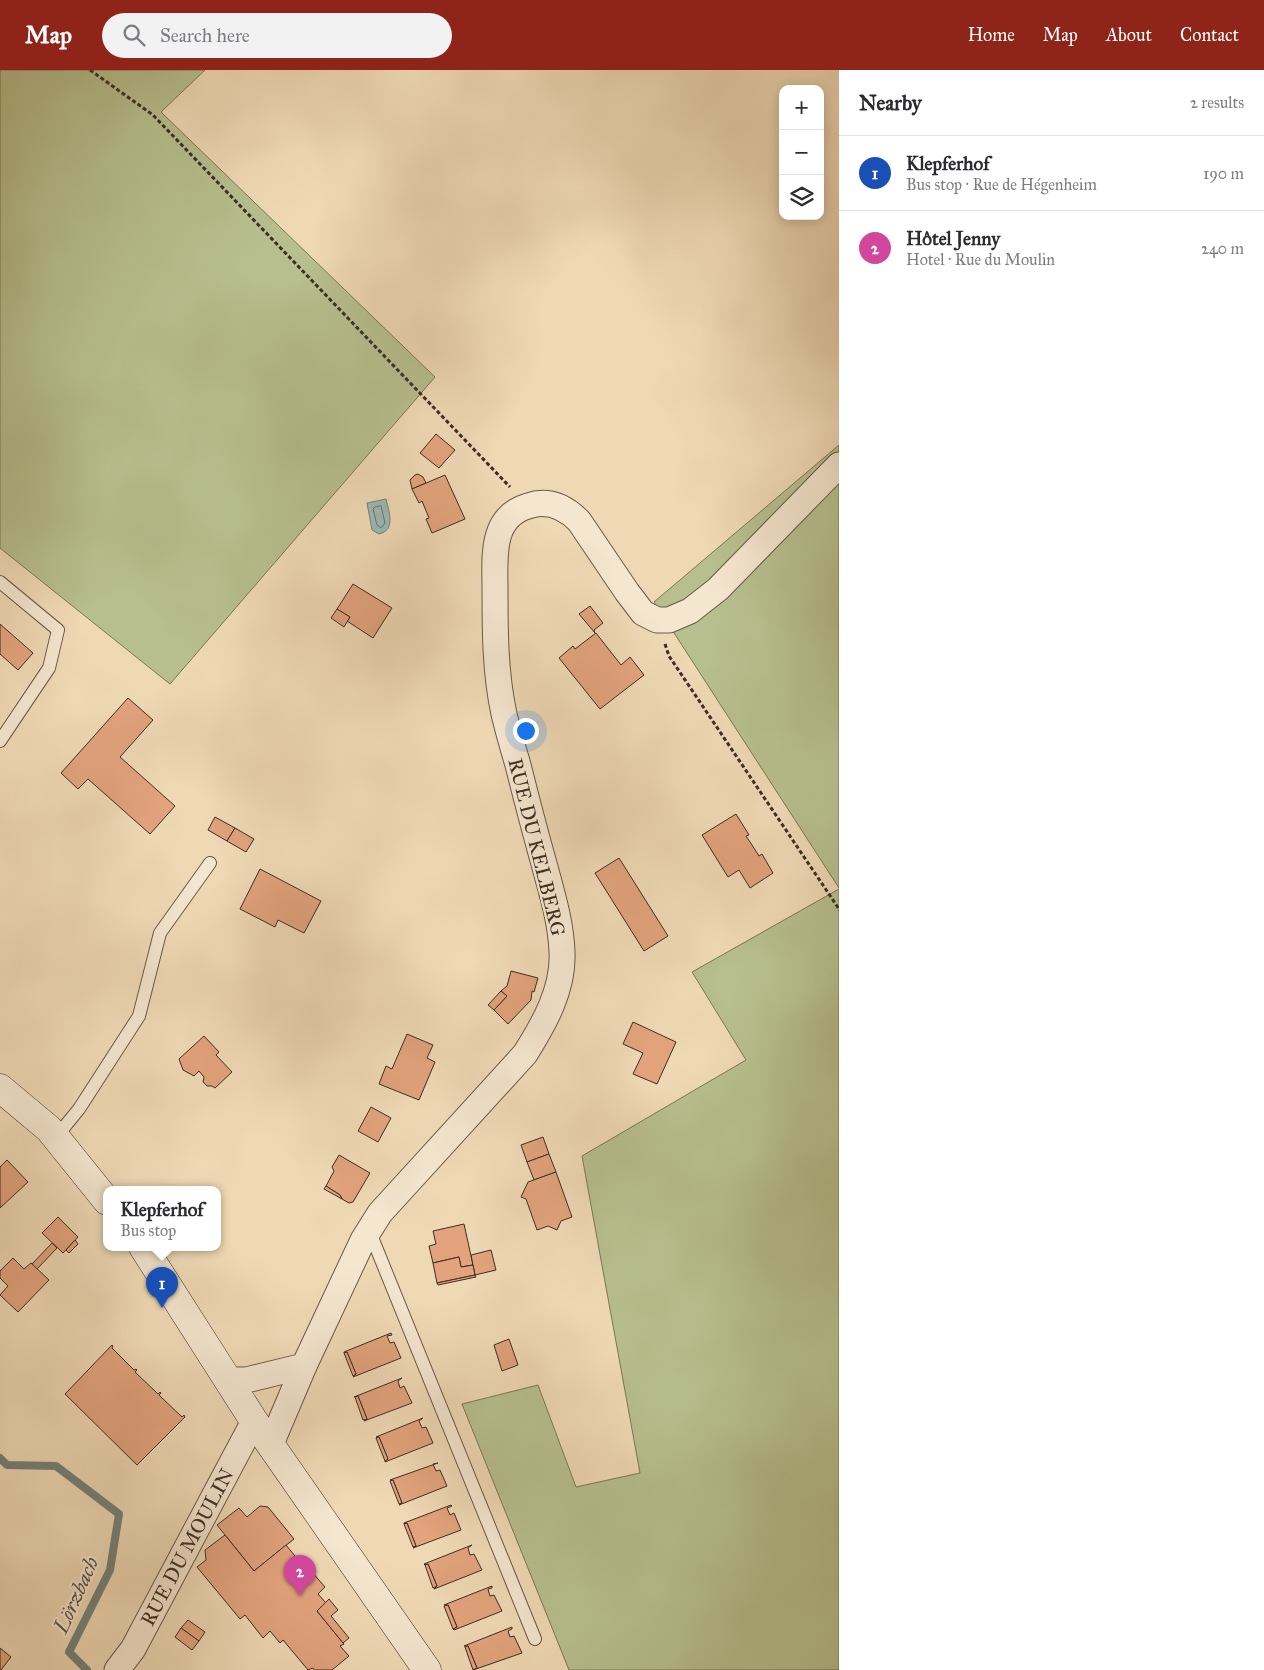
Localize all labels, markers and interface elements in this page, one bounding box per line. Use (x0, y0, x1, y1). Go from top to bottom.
search box (102, 13, 452, 58)
text: Map (25, 20, 72, 50)
icon: search (120, 21, 148, 49)
text: Search here (160, 24, 250, 47)
text: Home (968, 24, 1015, 46)
text: Map (1043, 24, 1078, 46)
text: About (1106, 24, 1152, 46)
text: Contact (1180, 24, 1239, 46)
map controls (779, 85, 824, 220)
button: + (779, 85, 824, 130)
text: Nearby (859, 90, 922, 116)
text: 2 results (1190, 93, 1244, 112)
button: − (779, 130, 824, 175)
text: Klepferhof (906, 152, 990, 175)
text: 1 (872, 164, 878, 183)
text: 190 m (1203, 164, 1244, 183)
button: layers (779, 175, 824, 220)
text: Bus stop · Rue de Hégenheim (906, 175, 1097, 194)
text: Hôtel Jenny (906, 227, 1000, 250)
text: 2 (871, 239, 879, 258)
text: 240 m (1201, 239, 1244, 258)
text: Hotel · Rue du Moulin (906, 250, 1055, 269)
your location (513, 718, 539, 744)
street label: RUE DU KELBERG (503, 756, 571, 938)
popup (103, 1186, 221, 1251)
text: Klepferhof (120, 1198, 204, 1221)
text: Bus stop (120, 1221, 176, 1240)
pin: 1 (146, 1267, 178, 1308)
street label: RUE DU MOULIN (135, 1464, 239, 1630)
water label: Lörzbach (47, 1553, 104, 1638)
pin: 2 (284, 1555, 316, 1596)

